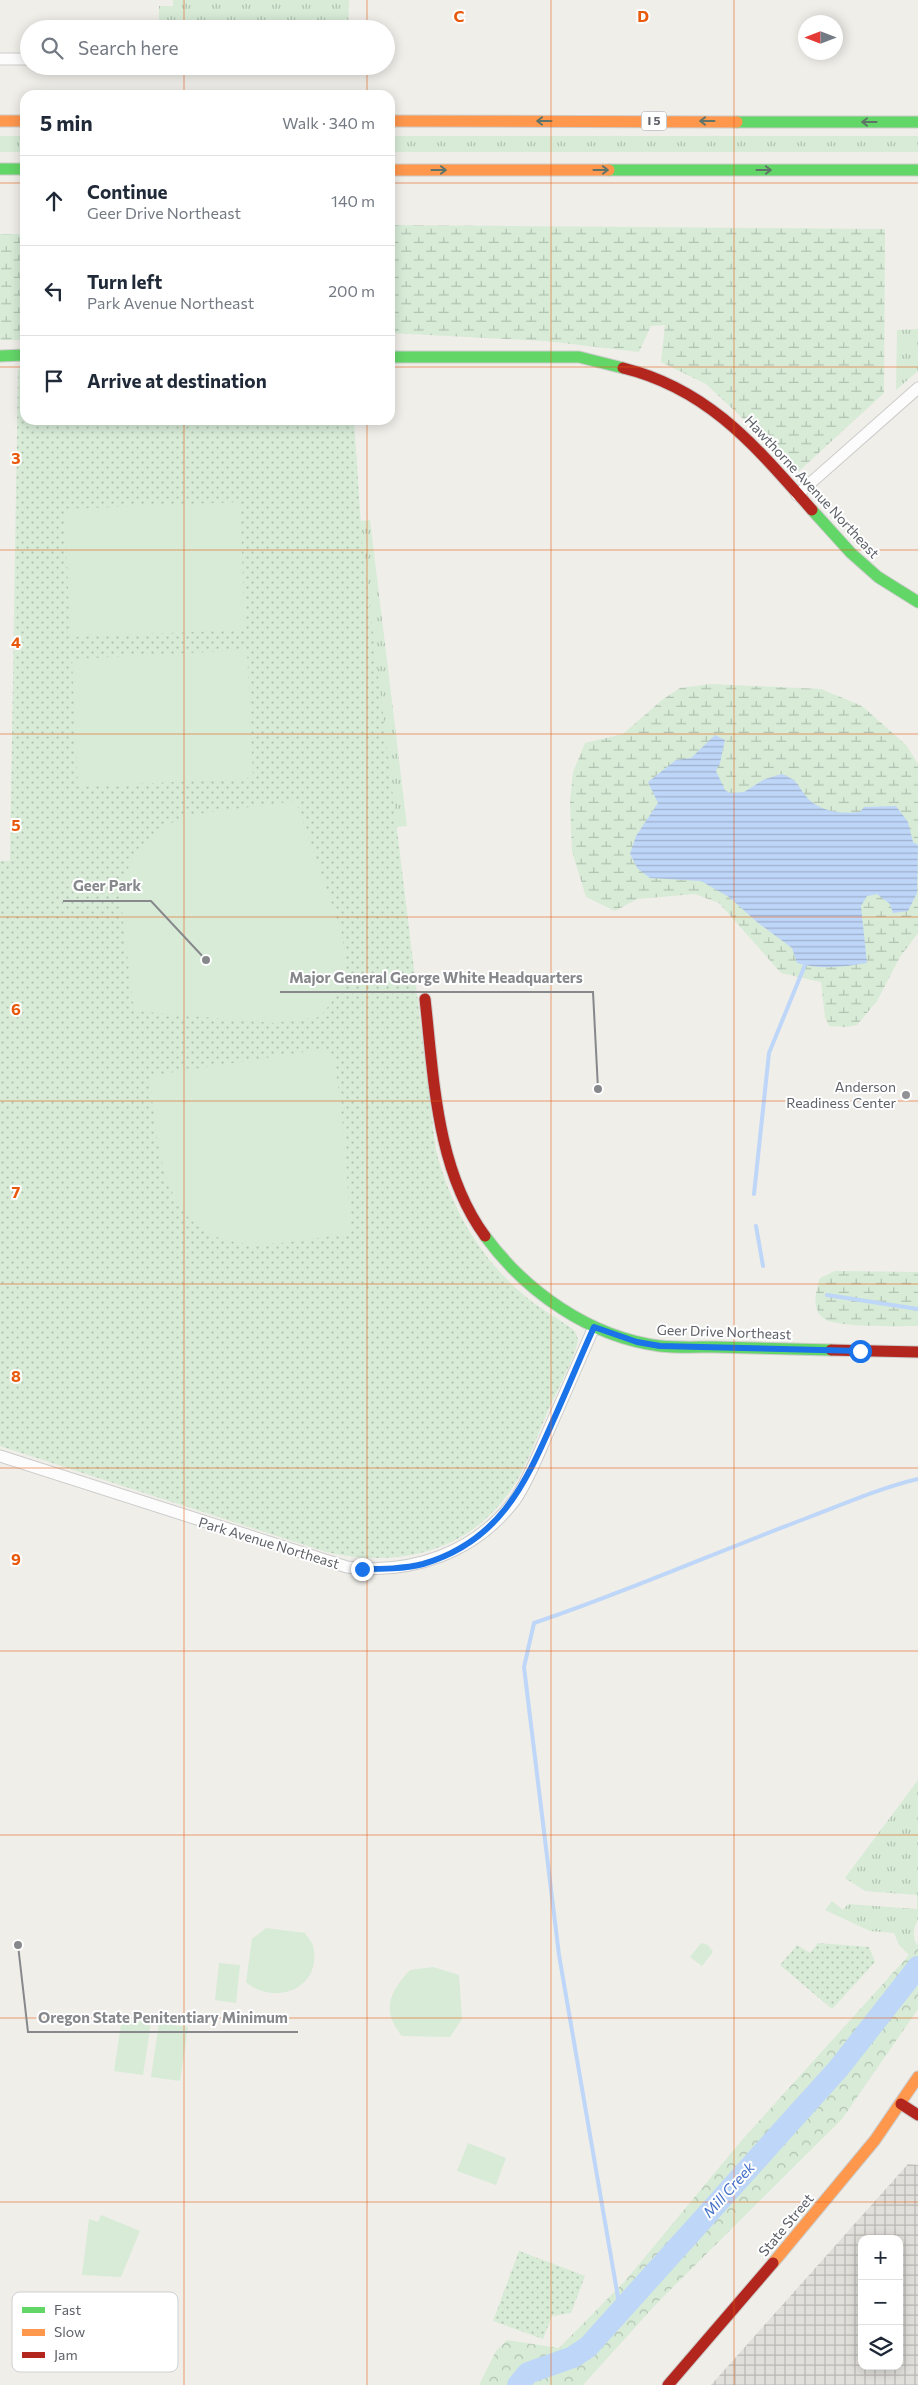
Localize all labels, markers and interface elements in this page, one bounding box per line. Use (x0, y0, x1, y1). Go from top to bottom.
text: C (454, 6, 465, 25)
text: D (637, 6, 649, 25)
north arrow (798, 15, 843, 60)
search box (20, 20, 395, 75)
icon: search (38, 34, 66, 62)
text: Search here (78, 36, 178, 59)
text: 5 min (40, 110, 93, 135)
road number: I 5 (642, 112, 666, 130)
text: Walk · 340 m (282, 113, 375, 132)
one-way arrow (537, 116, 553, 126)
one-way arrow (699, 116, 716, 126)
one-way arrow (862, 117, 878, 127)
one-way arrow (430, 165, 447, 175)
one-way arrow (592, 165, 609, 175)
one-way arrow (755, 165, 771, 175)
text: Continue (87, 180, 167, 203)
icon: ahead (40, 187, 68, 215)
text: 140 m (331, 191, 375, 210)
text: Geer Drive Northeast (87, 203, 241, 222)
text: Turn left (87, 270, 162, 293)
icon: left (40, 277, 68, 305)
text: 200 m (328, 281, 375, 300)
text: Park Avenue Northeast (87, 293, 254, 312)
icon: arrive (40, 367, 68, 395)
text: Arrive at destination (87, 369, 267, 392)
street label: Hawthorne Avenue Northeast (742, 412, 883, 562)
text: 3 (11, 448, 21, 467)
text: 4 (11, 632, 21, 651)
text: 5 (11, 815, 21, 834)
callout: Geer Park (63, 871, 151, 901)
text: Geer Park (73, 876, 141, 894)
callout: Major General George White Headquarters (280, 962, 593, 992)
text: Major General George White Headquarters (289, 968, 583, 986)
text: 6 (11, 999, 21, 1018)
place label: Anderson Readiness Center (786, 1078, 896, 1111)
marker: Anderson Readiness Center (900, 1089, 912, 1101)
text: 7 (12, 1182, 21, 1201)
street label: Geer Drive Northeast (656, 1321, 792, 1342)
route start (849, 1340, 872, 1363)
text: 8 (11, 1366, 21, 1385)
street label: Park Avenue Northeast (197, 1513, 342, 1572)
text: 9 (11, 1549, 21, 1568)
route end (351, 1558, 374, 1581)
callout: Oregon State Penitentiary Minimum (28, 2002, 298, 2032)
text: Oregon State Penitentiary Minimum (38, 2008, 288, 2026)
water label: Mill Creek (699, 2157, 758, 2221)
street label: State Street (755, 2190, 817, 2259)
map controls (858, 2235, 903, 2370)
button: + (858, 2235, 903, 2280)
button: − (858, 2280, 903, 2325)
legend (12, 2292, 178, 2372)
text: Fast (54, 2301, 81, 2318)
text: Slow (54, 2323, 85, 2340)
button: layers (858, 2325, 903, 2370)
text: Jam (54, 2346, 78, 2363)

